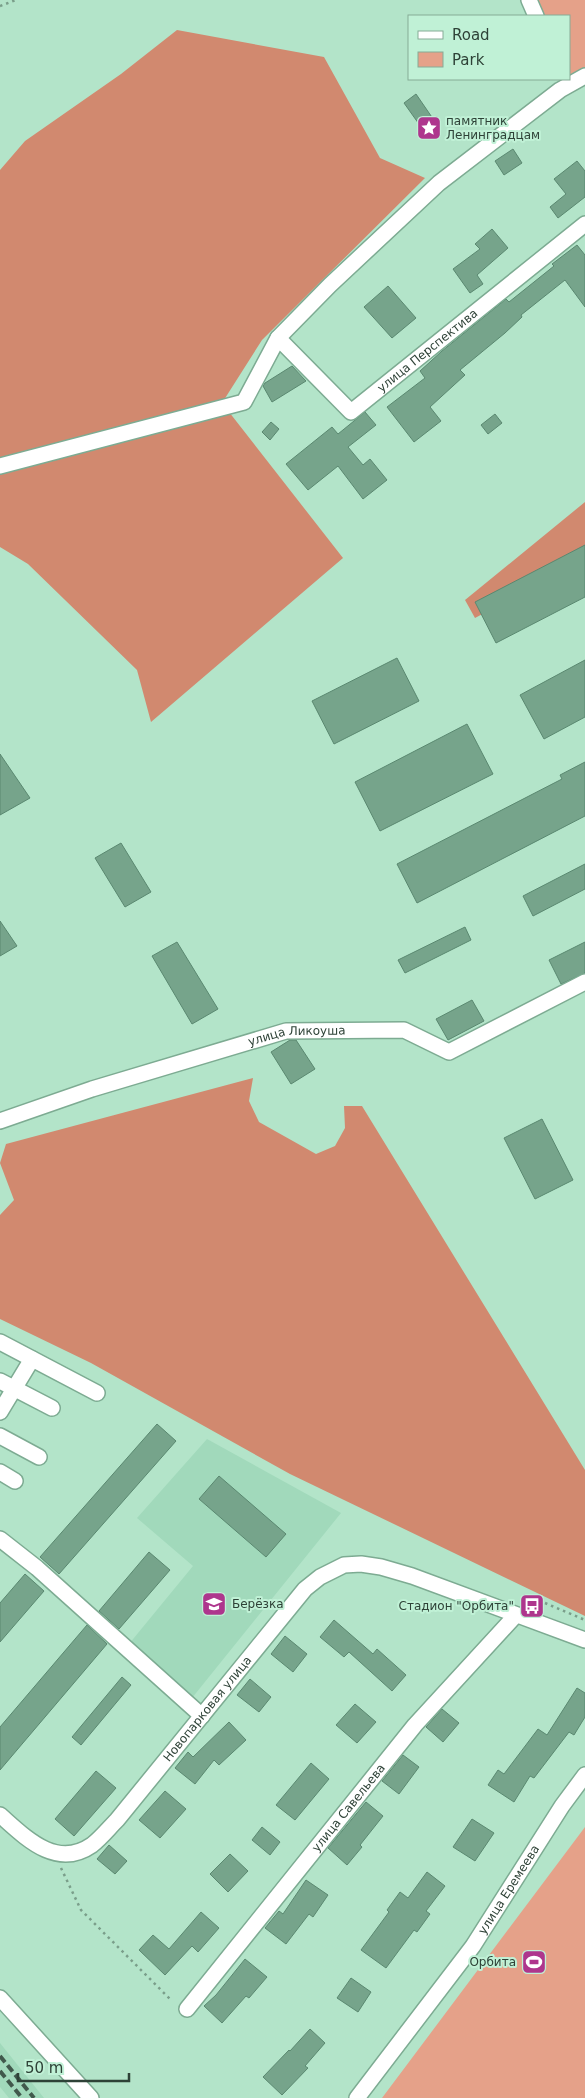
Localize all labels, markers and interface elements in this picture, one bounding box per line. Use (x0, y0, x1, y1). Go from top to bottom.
legend (408, 15, 570, 80)
text: Road (452, 26, 490, 44)
text: Park (452, 51, 485, 69)
place label: памятник Ленинградцам (446, 114, 540, 142)
place icon: памятник Ленинградцам (416, 115, 442, 141)
street label: улица Перспектива (375, 306, 480, 395)
street label: улица Ликоуша (246, 1023, 346, 1049)
school or university icon: Берёзка (201, 1591, 227, 1617)
bus stop icon: Стадион "Орбита" (519, 1593, 545, 1619)
place label: Берёзка (232, 1597, 284, 1611)
place label: Стадион "Орбита" (399, 1599, 514, 1613)
street label: Новопарковая улица (160, 1653, 255, 1764)
street label: улица Савельева (309, 1761, 388, 1855)
street label: улица Еремеева (475, 1842, 542, 1937)
sports icon: Орбита (521, 1949, 547, 1975)
place label: Орбита (469, 1955, 516, 1969)
scale bar (18, 2050, 129, 2082)
text: 50 m (25, 2059, 63, 2077)

